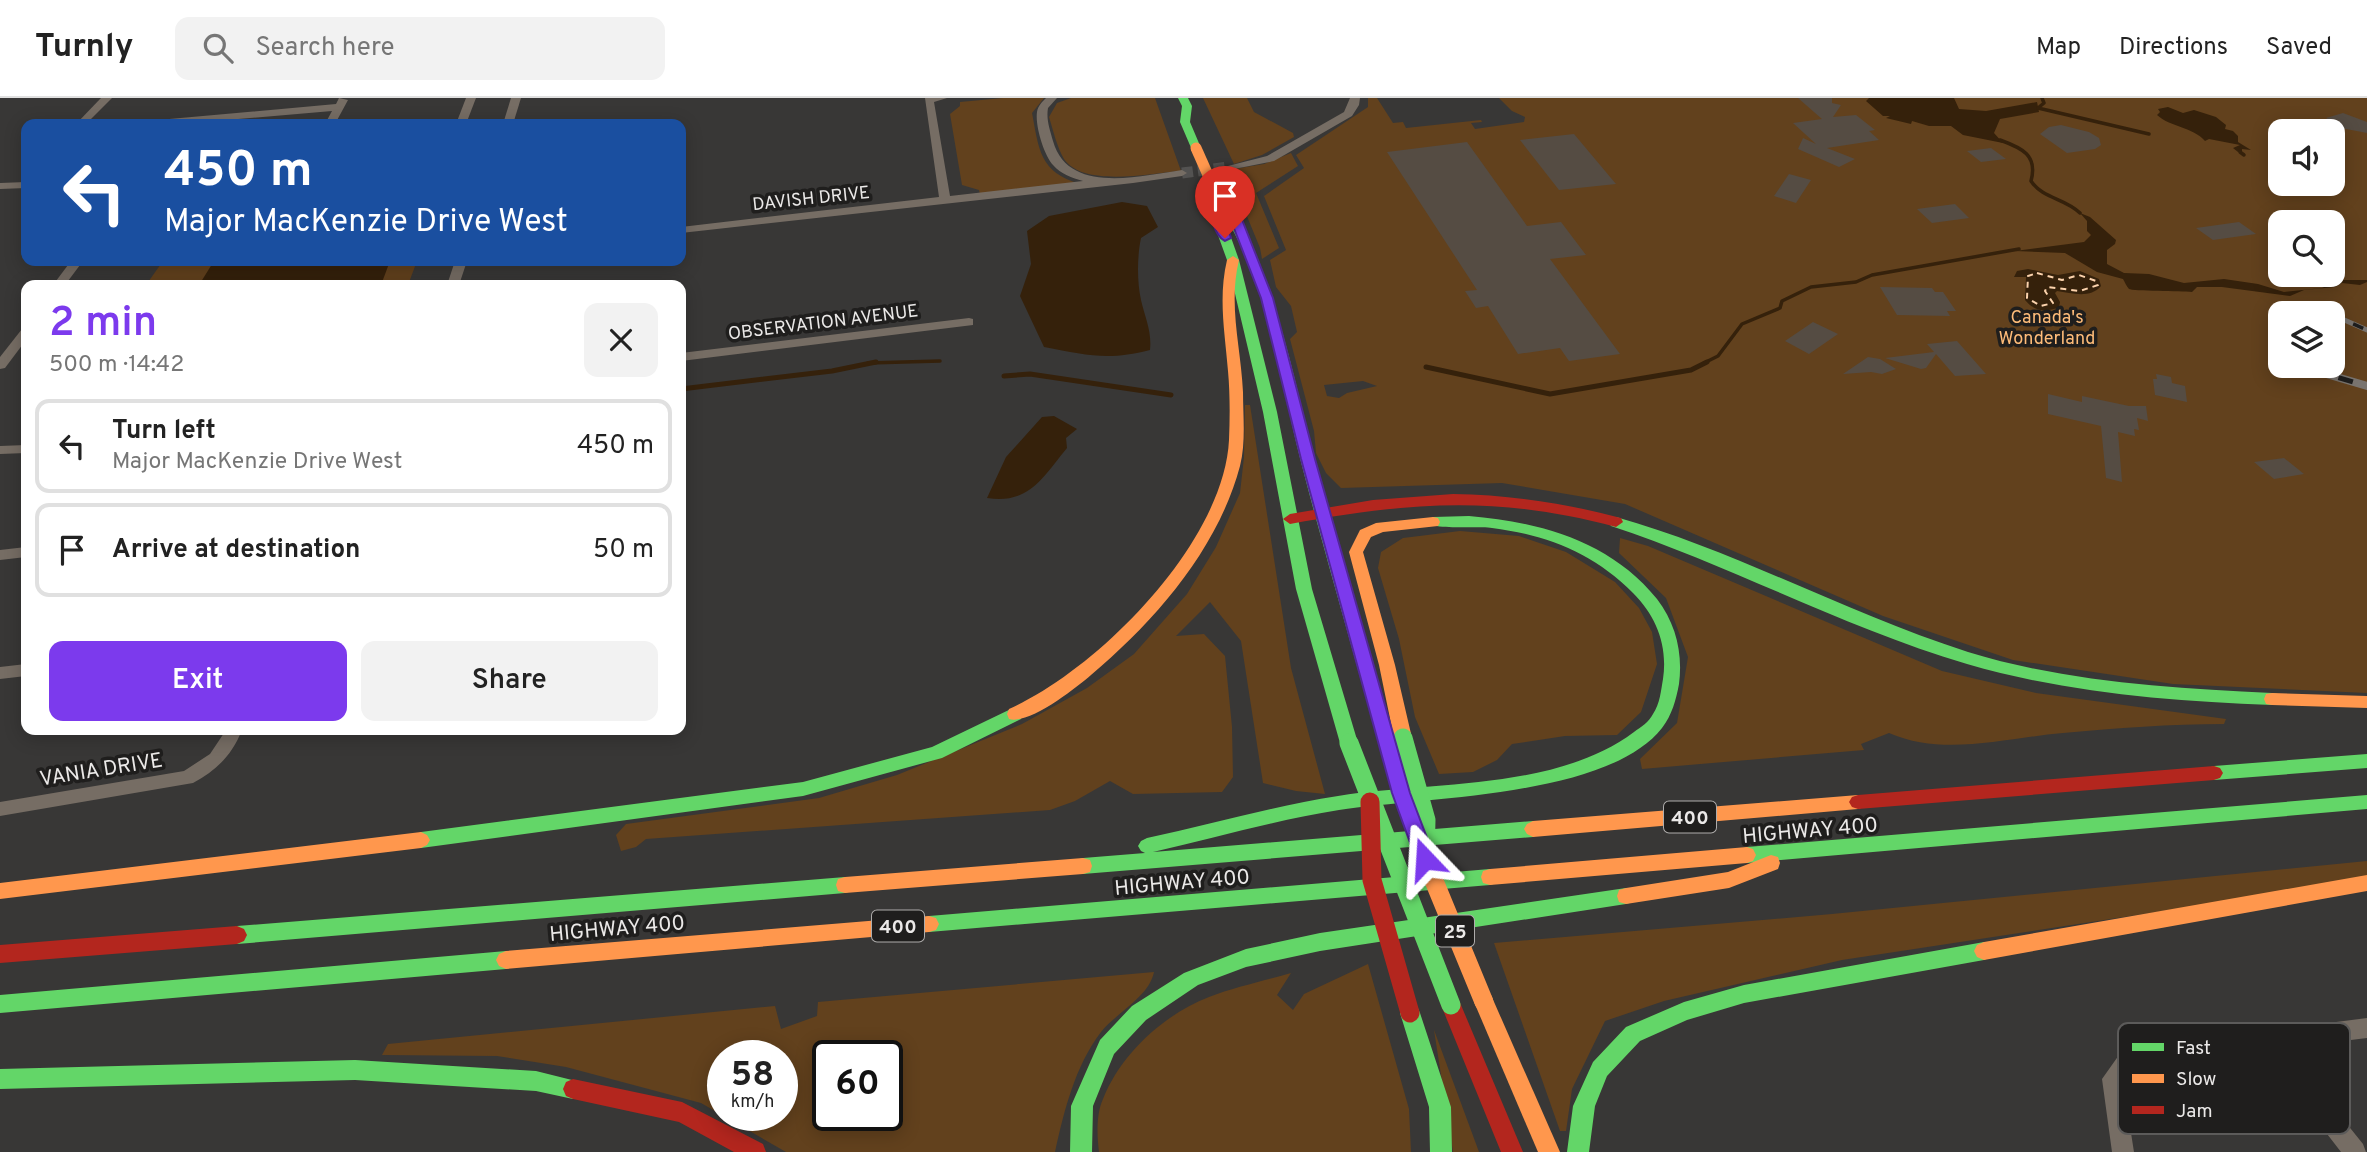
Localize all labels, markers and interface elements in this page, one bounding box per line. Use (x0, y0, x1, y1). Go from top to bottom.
search box (175, 17, 665, 80)
text: Turnly (35, 27, 133, 69)
icon: search (199, 29, 237, 67)
text: Search here (255, 32, 394, 65)
text: Map (2036, 33, 2081, 63)
text: Directions (2119, 33, 2228, 63)
text: Saved (2266, 33, 2332, 63)
map controls (2268, 119, 2345, 378)
button: sound (2268, 119, 2345, 196)
text: 450 m (164, 142, 313, 204)
icon: left (49, 147, 140, 238)
pin (1195, 166, 1255, 238)
icon: arrive (1206, 177, 1244, 215)
street label: DAVISH DRIVE (751, 182, 871, 217)
text: Major MacKenzie Drive West (164, 203, 568, 243)
button: search (2268, 210, 2345, 287)
text: 2 min (49, 298, 157, 351)
street label: OBSERVATION AVENUE (727, 300, 920, 347)
button: layers (2268, 301, 2345, 378)
button: close (584, 303, 658, 377)
park label: Canada's Wonderland (1999, 307, 2095, 351)
text: 500 m · 14:42 (49, 351, 184, 380)
text: Turn left (112, 415, 216, 448)
icon: left (53, 427, 91, 465)
text: 450 m (577, 430, 654, 463)
text: Major MacKenzie Drive West (112, 448, 402, 477)
icon: arrive (53, 531, 91, 569)
text: Arrive at destination (112, 534, 360, 567)
text: 50 m (593, 534, 654, 567)
button: Exit (49, 641, 347, 721)
button: Share (361, 641, 658, 721)
street label: VANIA DRIVE (38, 747, 165, 794)
road number: 400 (1664, 802, 1716, 832)
street label: HIGHWAY 400 (1741, 812, 1879, 851)
position arrow (1388, 822, 1462, 896)
street label: HIGHWAY 400 (1113, 864, 1251, 903)
street label: HIGHWAY 400 (548, 910, 686, 949)
road number: 400 (872, 911, 924, 942)
road number: 25 (1436, 916, 1474, 946)
legend (2118, 1023, 2350, 1134)
text: Fast (2176, 1037, 2211, 1061)
speed limit sign: 60 (812, 1040, 903, 1131)
text: 58 (731, 1054, 774, 1098)
text: Slow (2176, 1068, 2216, 1092)
text: km/h (731, 1091, 774, 1114)
text: Jam (2176, 1100, 2213, 1124)

